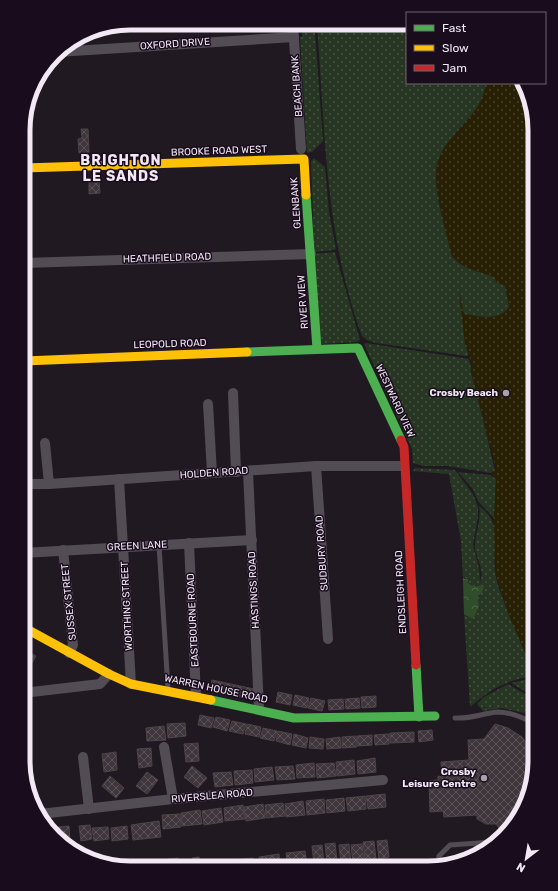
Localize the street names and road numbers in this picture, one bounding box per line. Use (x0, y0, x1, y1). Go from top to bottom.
street label: OXFORD DRIVE (140, 36, 210, 52)
street label: BEACH BANK (289, 55, 305, 117)
street label: BROOKE ROAD WEST (171, 143, 268, 159)
street label: GLENBANK (288, 177, 304, 229)
street label: HEATHFIELD ROAD (123, 250, 212, 266)
street label: RIVER VIEW (295, 275, 311, 329)
street label: LEOPOLD ROAD (133, 337, 207, 351)
street label: WESTWARD VIEW (373, 362, 417, 440)
street label: HOLDEN ROAD (179, 465, 249, 481)
street label: SUDBURY ROAD (313, 515, 331, 591)
street label: GREEN LANE (107, 538, 167, 554)
street label: ENDSLEIGH ROAD (393, 550, 409, 634)
street label: HASTINGS ROAD (246, 551, 262, 629)
street label: WORTHING STREET (119, 561, 135, 651)
street label: SUSSEX STREET (59, 563, 79, 641)
street label: EASTBOURNE ROAD (185, 573, 201, 667)
street label: WARREN HOUSE ROAD (163, 672, 269, 706)
street label: RIVERSLEA ROAD (171, 786, 253, 806)

